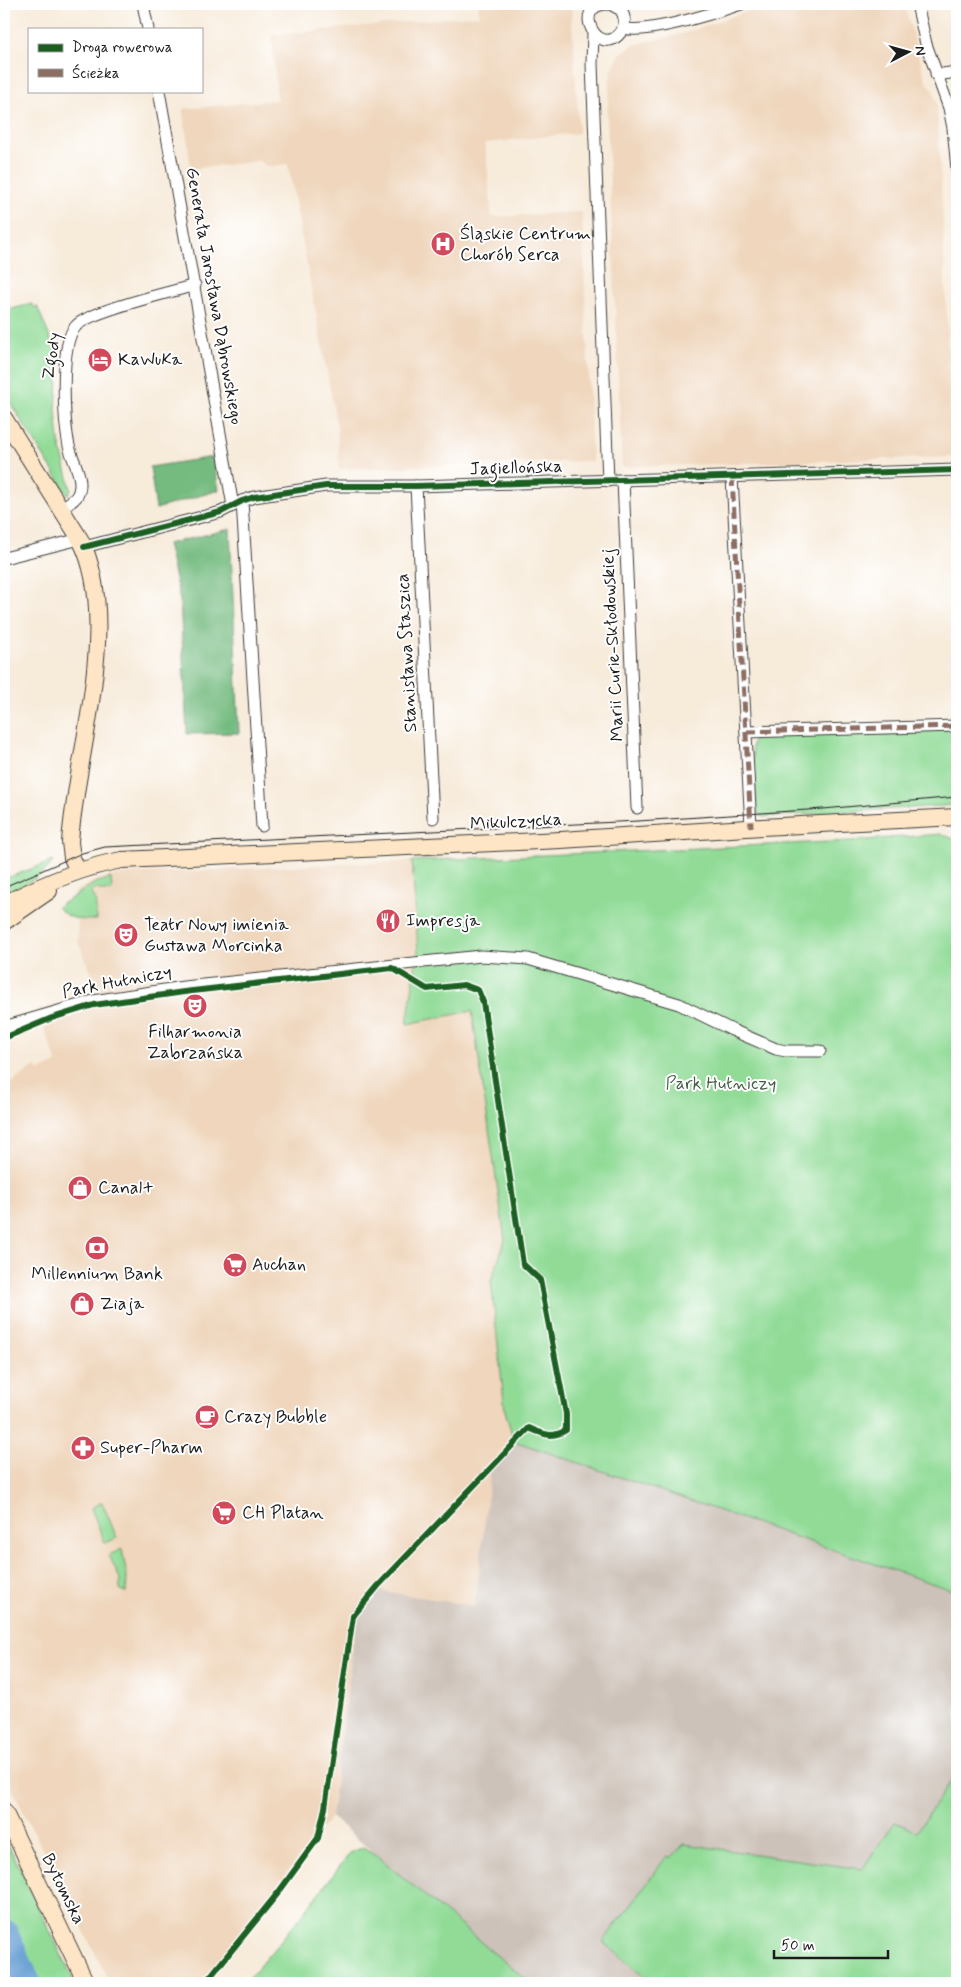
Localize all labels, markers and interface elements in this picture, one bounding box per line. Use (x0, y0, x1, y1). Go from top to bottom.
legend (28, 28, 202, 92)
north arrow (884, 28, 934, 78)
text: Droga rowerowa (72, 38, 173, 58)
text: N (910, 45, 929, 56)
text: Ścieżka (72, 63, 120, 84)
street label: Generała Jarosława Dąbrowskiego (180, 165, 248, 427)
place label: Śląskie Centrum Chorób Serca (460, 222, 591, 267)
hospital icon: Śląskie Centrum Chorób Serca (430, 231, 456, 257)
street label: Zgody (36, 331, 70, 382)
hotel icon: KaWuKa (87, 347, 113, 373)
place label: KaWuKa (118, 348, 183, 372)
street label: Jagiellońska (469, 454, 563, 484)
street label: Marii Curie-Skłodowskiej (596, 548, 630, 742)
street label: Stanisława Staszica (391, 573, 423, 733)
street label: Mikulczycka (469, 808, 563, 836)
restaurant icon: Impresja (375, 908, 401, 934)
place label: Impresja (406, 909, 480, 933)
place label: Teatr Nowy imienia Gustawa Morcinka (144, 913, 289, 958)
theatre icon: Teatr Nowy imienia Gustawa Morcinka (113, 922, 139, 948)
street label: Park Hutniczy (60, 960, 174, 1004)
theatre icon: Filharmonia Zabrzańska (182, 993, 208, 1019)
place label: Filharmonia Zabrzańska (147, 1020, 243, 1065)
park label: Park Hutniczy (666, 1072, 776, 1096)
shop icon: Canal+ (67, 1175, 93, 1201)
place label: Canal+ (98, 1176, 154, 1200)
bank icon: Millennium Bank (84, 1235, 110, 1261)
supermarket icon: Auchan (222, 1252, 248, 1278)
place label: Auchan (252, 1253, 306, 1277)
place label: Millennium Bank (31, 1262, 163, 1286)
shop icon: Ziaja (69, 1291, 95, 1317)
place label: Ziaja (100, 1292, 144, 1316)
cafe icon: Crazy Bubble (194, 1404, 220, 1430)
place label: Crazy Bubble (224, 1405, 327, 1429)
pharmacy icon: Super-Pharm (70, 1435, 96, 1461)
place label: Super-Pharm (100, 1436, 203, 1460)
supermarket icon: CH Platan (211, 1500, 237, 1526)
place label: CH Platan (242, 1501, 324, 1525)
street label: Bytomska (35, 1849, 91, 1929)
scale bar (774, 1927, 887, 1959)
text: 50 m (781, 1936, 815, 1956)

